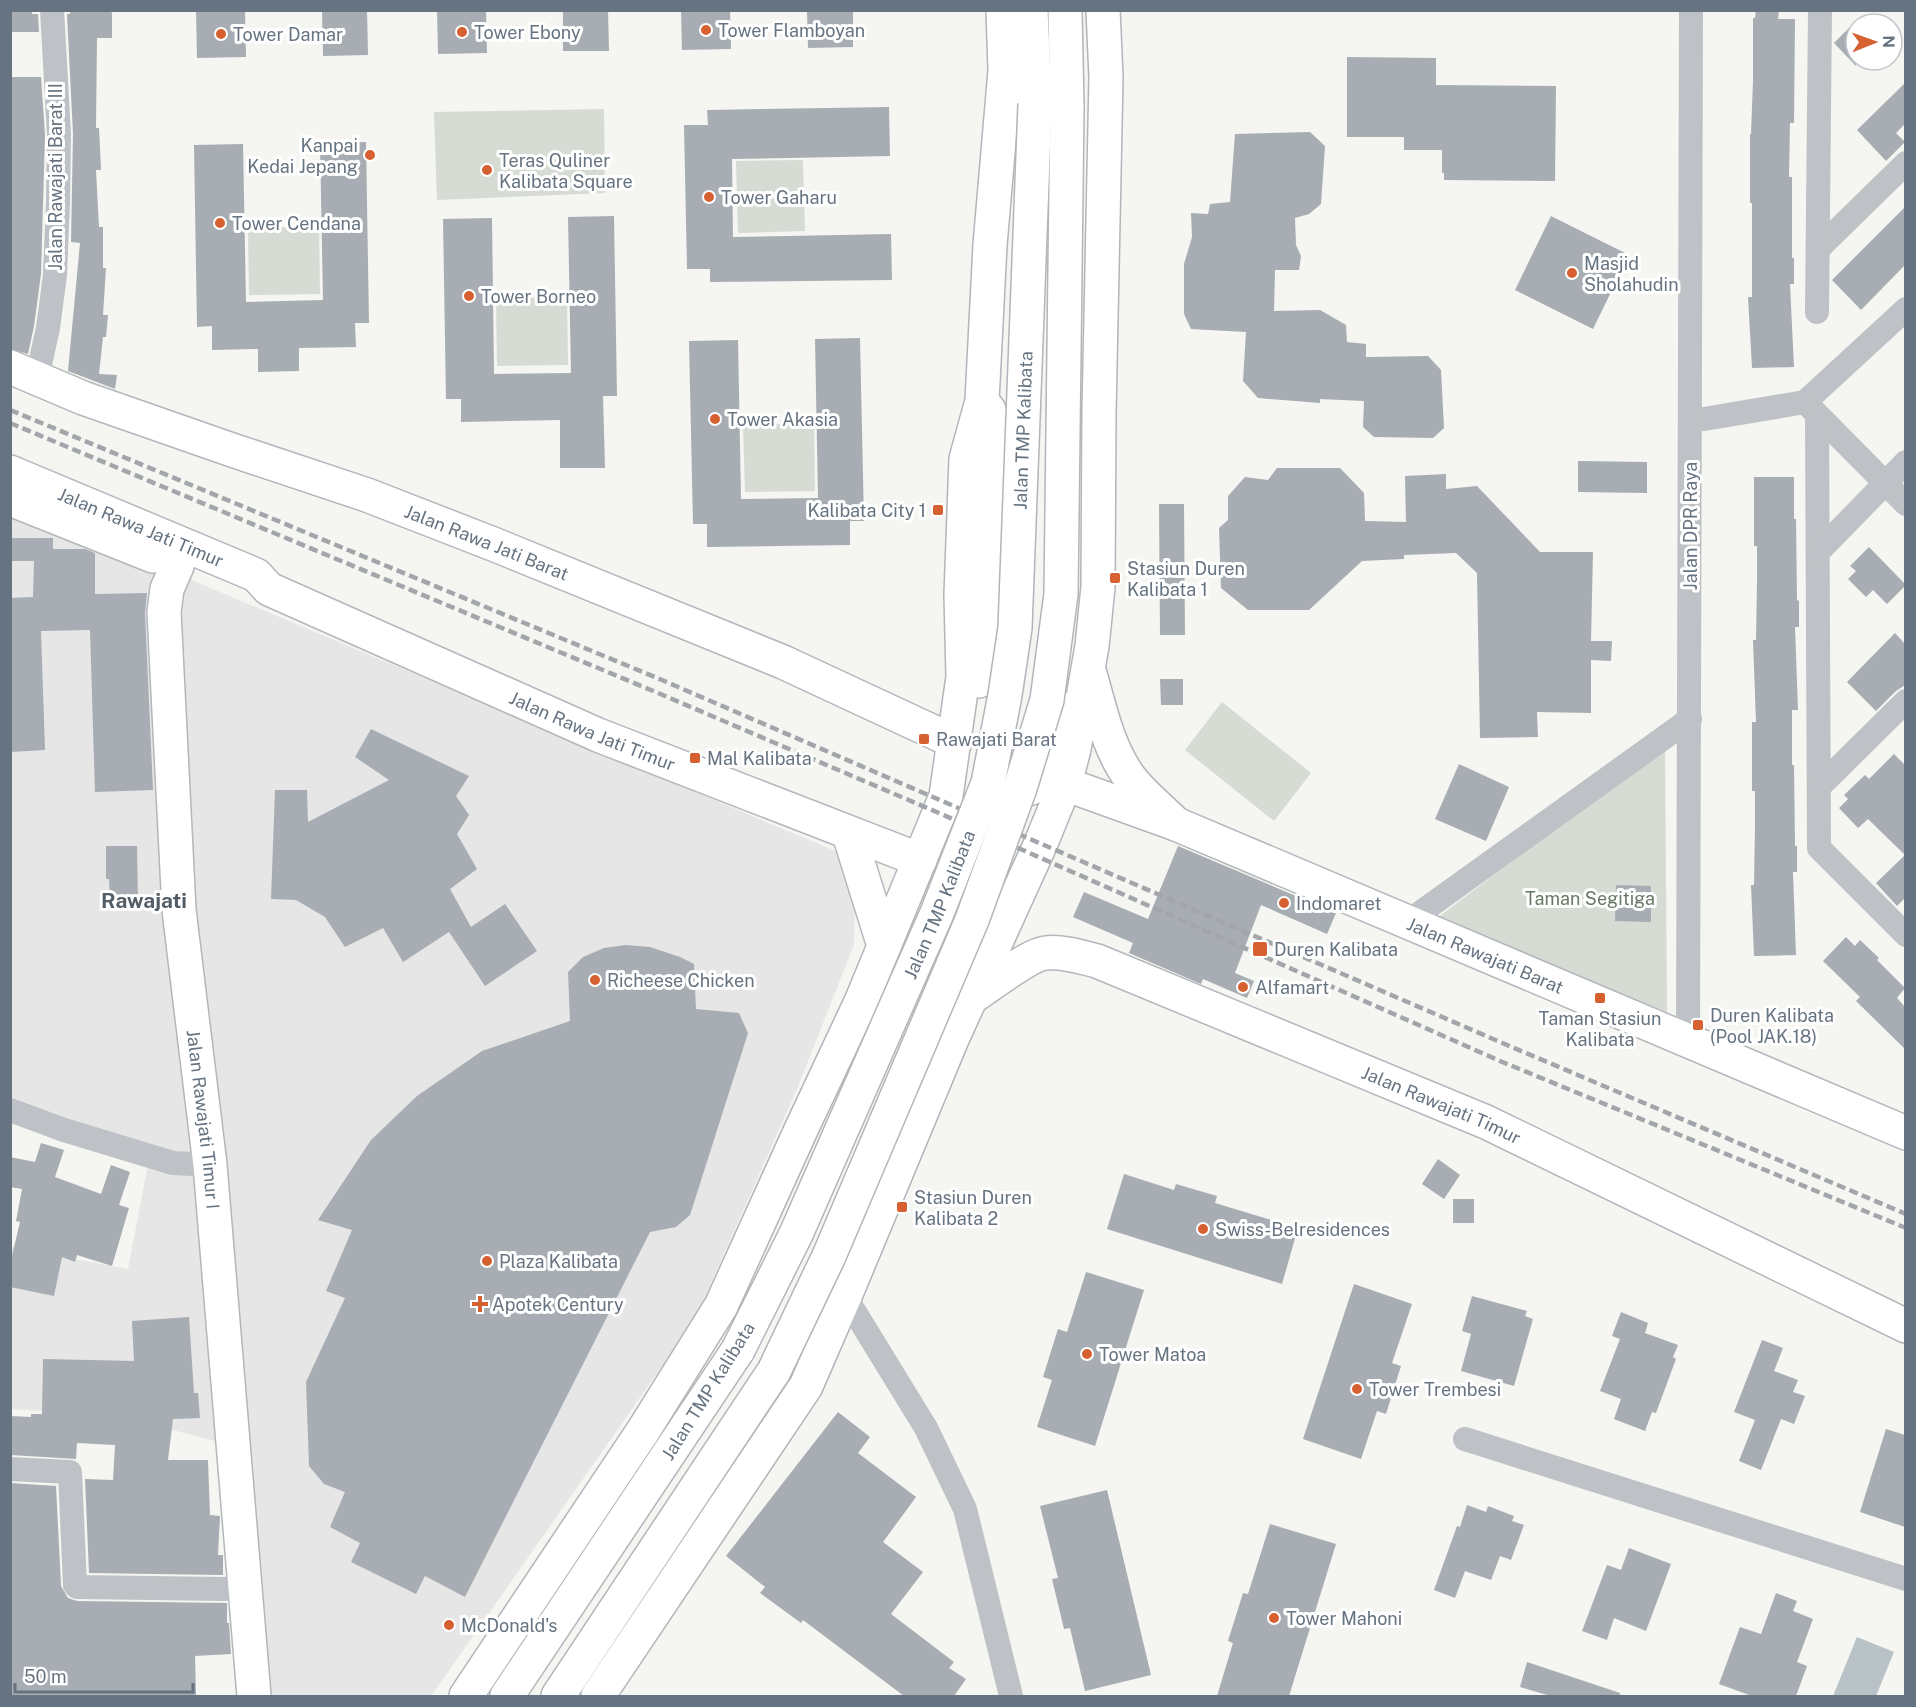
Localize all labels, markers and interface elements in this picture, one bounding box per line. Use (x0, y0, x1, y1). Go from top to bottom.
north arrow (1844, 12, 1904, 72)
place label: Tower Flamboyan (718, 20, 865, 41)
place label: Tower Ebony (474, 22, 581, 43)
marker: Tower Flamboyan (699, 23, 713, 37)
place label: Tower Damar (233, 24, 343, 45)
marker: Tower Ebony (455, 25, 469, 39)
marker: Tower Damar (214, 27, 228, 41)
text: N (1879, 35, 1898, 48)
street label: Jalan Rawajati Barat III (45, 83, 66, 271)
place label: Kanpai Kedai Jepang (247, 135, 358, 177)
marker: Kanpai Kedai Jepang (363, 148, 377, 162)
place label: Teras Quliner Kalibata Square (499, 150, 633, 192)
marker: Teras Quliner Kalibata Square (480, 163, 494, 177)
place label: Tower Gaharu (721, 187, 837, 208)
marker: Tower Gaharu (702, 190, 716, 204)
place label: Tower Cendana (232, 213, 361, 234)
marker: Tower Cendana (213, 216, 227, 230)
place label: Masjid Sholahudin (1584, 253, 1679, 295)
marker: Masjid Sholahudin (1565, 266, 1579, 280)
place label: Tower Borneo (481, 286, 596, 307)
marker: Tower Borneo (462, 289, 476, 303)
street label: Jalan TMP Kalibata (1009, 351, 1036, 510)
place label: Tower Akasia (727, 409, 838, 430)
marker: Tower Akasia (708, 412, 722, 426)
street label: Jalan DPR Raya (1680, 462, 1701, 590)
street label: Jalan Rawa Jati Timur (55, 483, 227, 571)
street label: Jalan Rawa Jati Barat (402, 500, 572, 584)
place label: Kalibata City 1 (807, 500, 926, 521)
marker: Kalibata City 1 (931, 503, 945, 517)
place label: Stasiun Duren Kalibata 1 (1127, 558, 1245, 600)
marker: Stasiun Duren Kalibata 1 (1108, 571, 1122, 585)
street label: Jalan Rawa Jati Timur (506, 687, 678, 775)
place label: Rawajati Barat (936, 729, 1057, 750)
marker: Rawajati Barat (917, 732, 931, 746)
place label: Mal Kalibata (707, 748, 812, 769)
marker: Mal Kalibata (688, 751, 702, 765)
street label: Jalan TMP Kalibata (899, 827, 979, 982)
district label: Rawajati (101, 888, 187, 913)
park label: Taman Segitiga (1525, 888, 1655, 909)
place label: Indomaret (1296, 893, 1382, 914)
marker: Indomaret (1277, 896, 1291, 910)
street label: Jalan Rawajati Barat (1404, 913, 1567, 997)
place label: Duren Kalibata (1274, 939, 1398, 960)
marker: Duren Kalibata (1251, 940, 1269, 958)
place label: Richeese Chicken (607, 970, 755, 991)
marker: Richeese Chicken (588, 973, 602, 987)
place label: Alfamart (1255, 977, 1329, 998)
marker: Alfamart (1236, 980, 1250, 994)
marker: Taman Stasiun Kalibata (1593, 991, 1607, 1005)
place label: Duren Kalibata (Pool JAK.18) (1710, 1005, 1834, 1047)
place label: Taman Stasiun Kalibata (1539, 1008, 1661, 1050)
marker: Duren Kalibata (Pool JAK.18) (1691, 1018, 1705, 1032)
street label: Jalan Rawajati Timur I (183, 1028, 224, 1210)
street label: Jalan Rawajati Timur (1359, 1061, 1525, 1148)
place label: Stasiun Duren Kalibata 2 (914, 1187, 1032, 1229)
marker: Stasiun Duren Kalibata 2 (895, 1200, 909, 1214)
place label: Swiss-Belresidences (1215, 1219, 1390, 1240)
marker: Swiss-Belresidences (1196, 1222, 1210, 1236)
place label: Plaza Kalibata (499, 1251, 618, 1272)
marker: Plaza Kalibata (480, 1254, 494, 1268)
place label: Apotek Century (492, 1294, 624, 1315)
marker: Apotek Century (473, 1297, 487, 1311)
street label: Jalan TMP Kalibata (657, 1318, 759, 1464)
place label: Tower Matoa (1099, 1344, 1206, 1365)
marker: Tower Matoa (1080, 1347, 1094, 1361)
place label: Tower Trembesi (1369, 1379, 1501, 1400)
marker: Tower Trembesi (1350, 1382, 1364, 1396)
place label: Tower Mahoni (1286, 1608, 1402, 1629)
marker: Tower Mahoni (1267, 1611, 1281, 1625)
place label: McDonald's (461, 1615, 557, 1636)
marker: McDonald's (442, 1618, 456, 1632)
scale bar (15, 1656, 194, 1694)
text: 50 m (24, 1666, 67, 1687)

